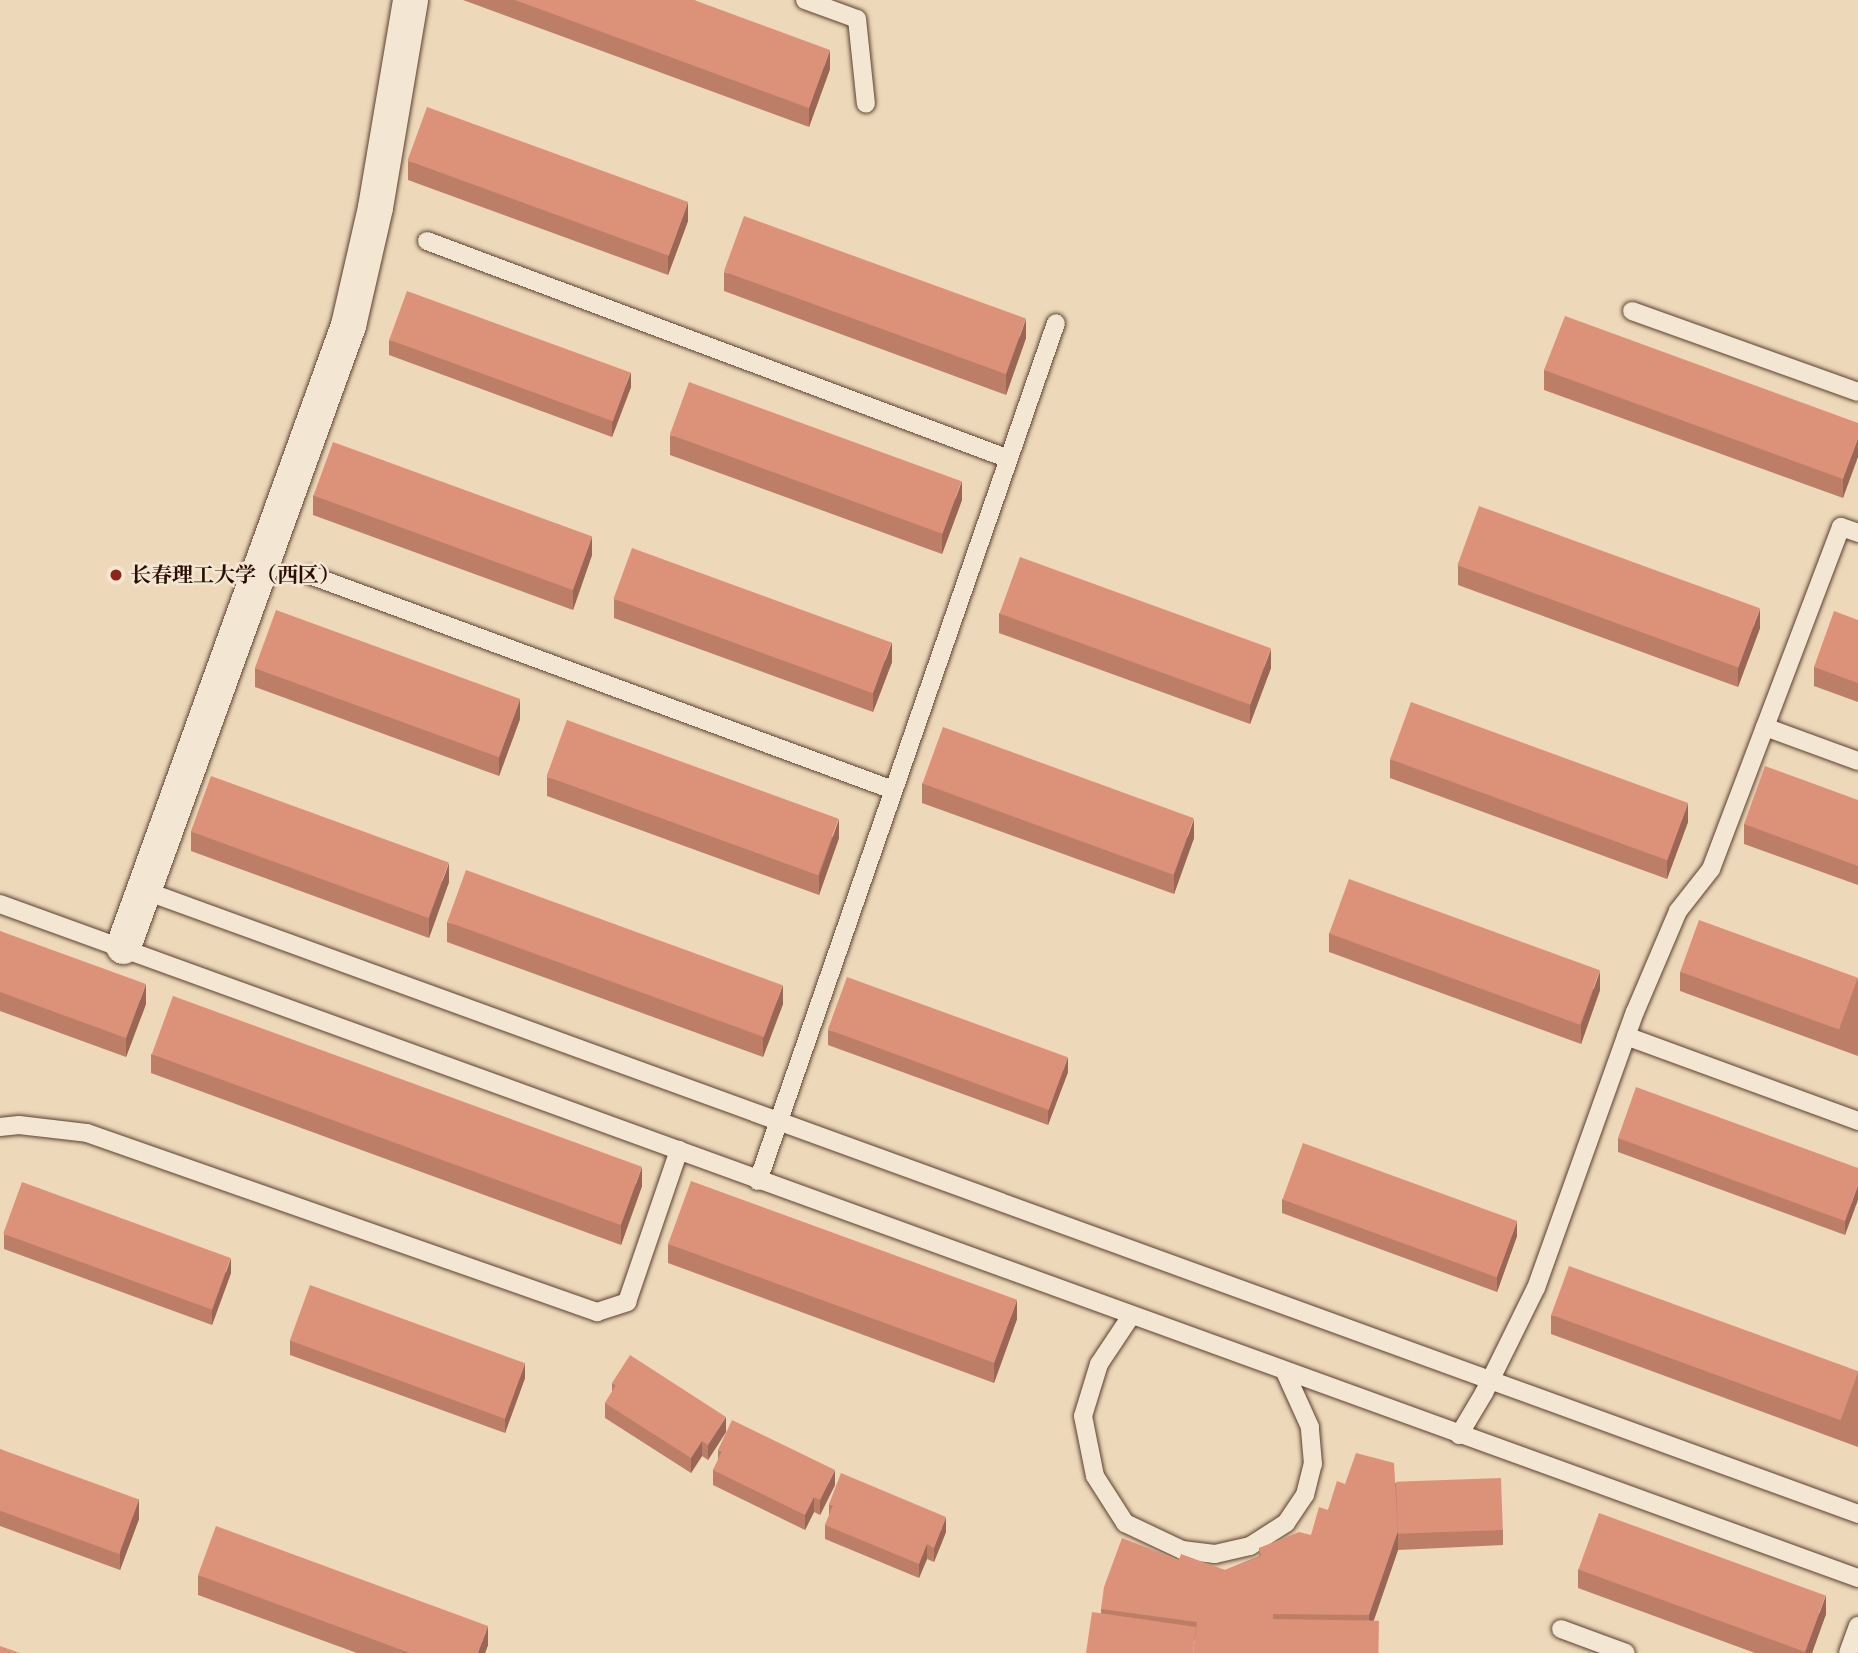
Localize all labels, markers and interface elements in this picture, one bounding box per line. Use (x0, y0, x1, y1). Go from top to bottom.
place label: 长春理工大学（西区） (130, 562, 340, 588)
marker: 长春理工大学（西区） (108, 567, 124, 583)

